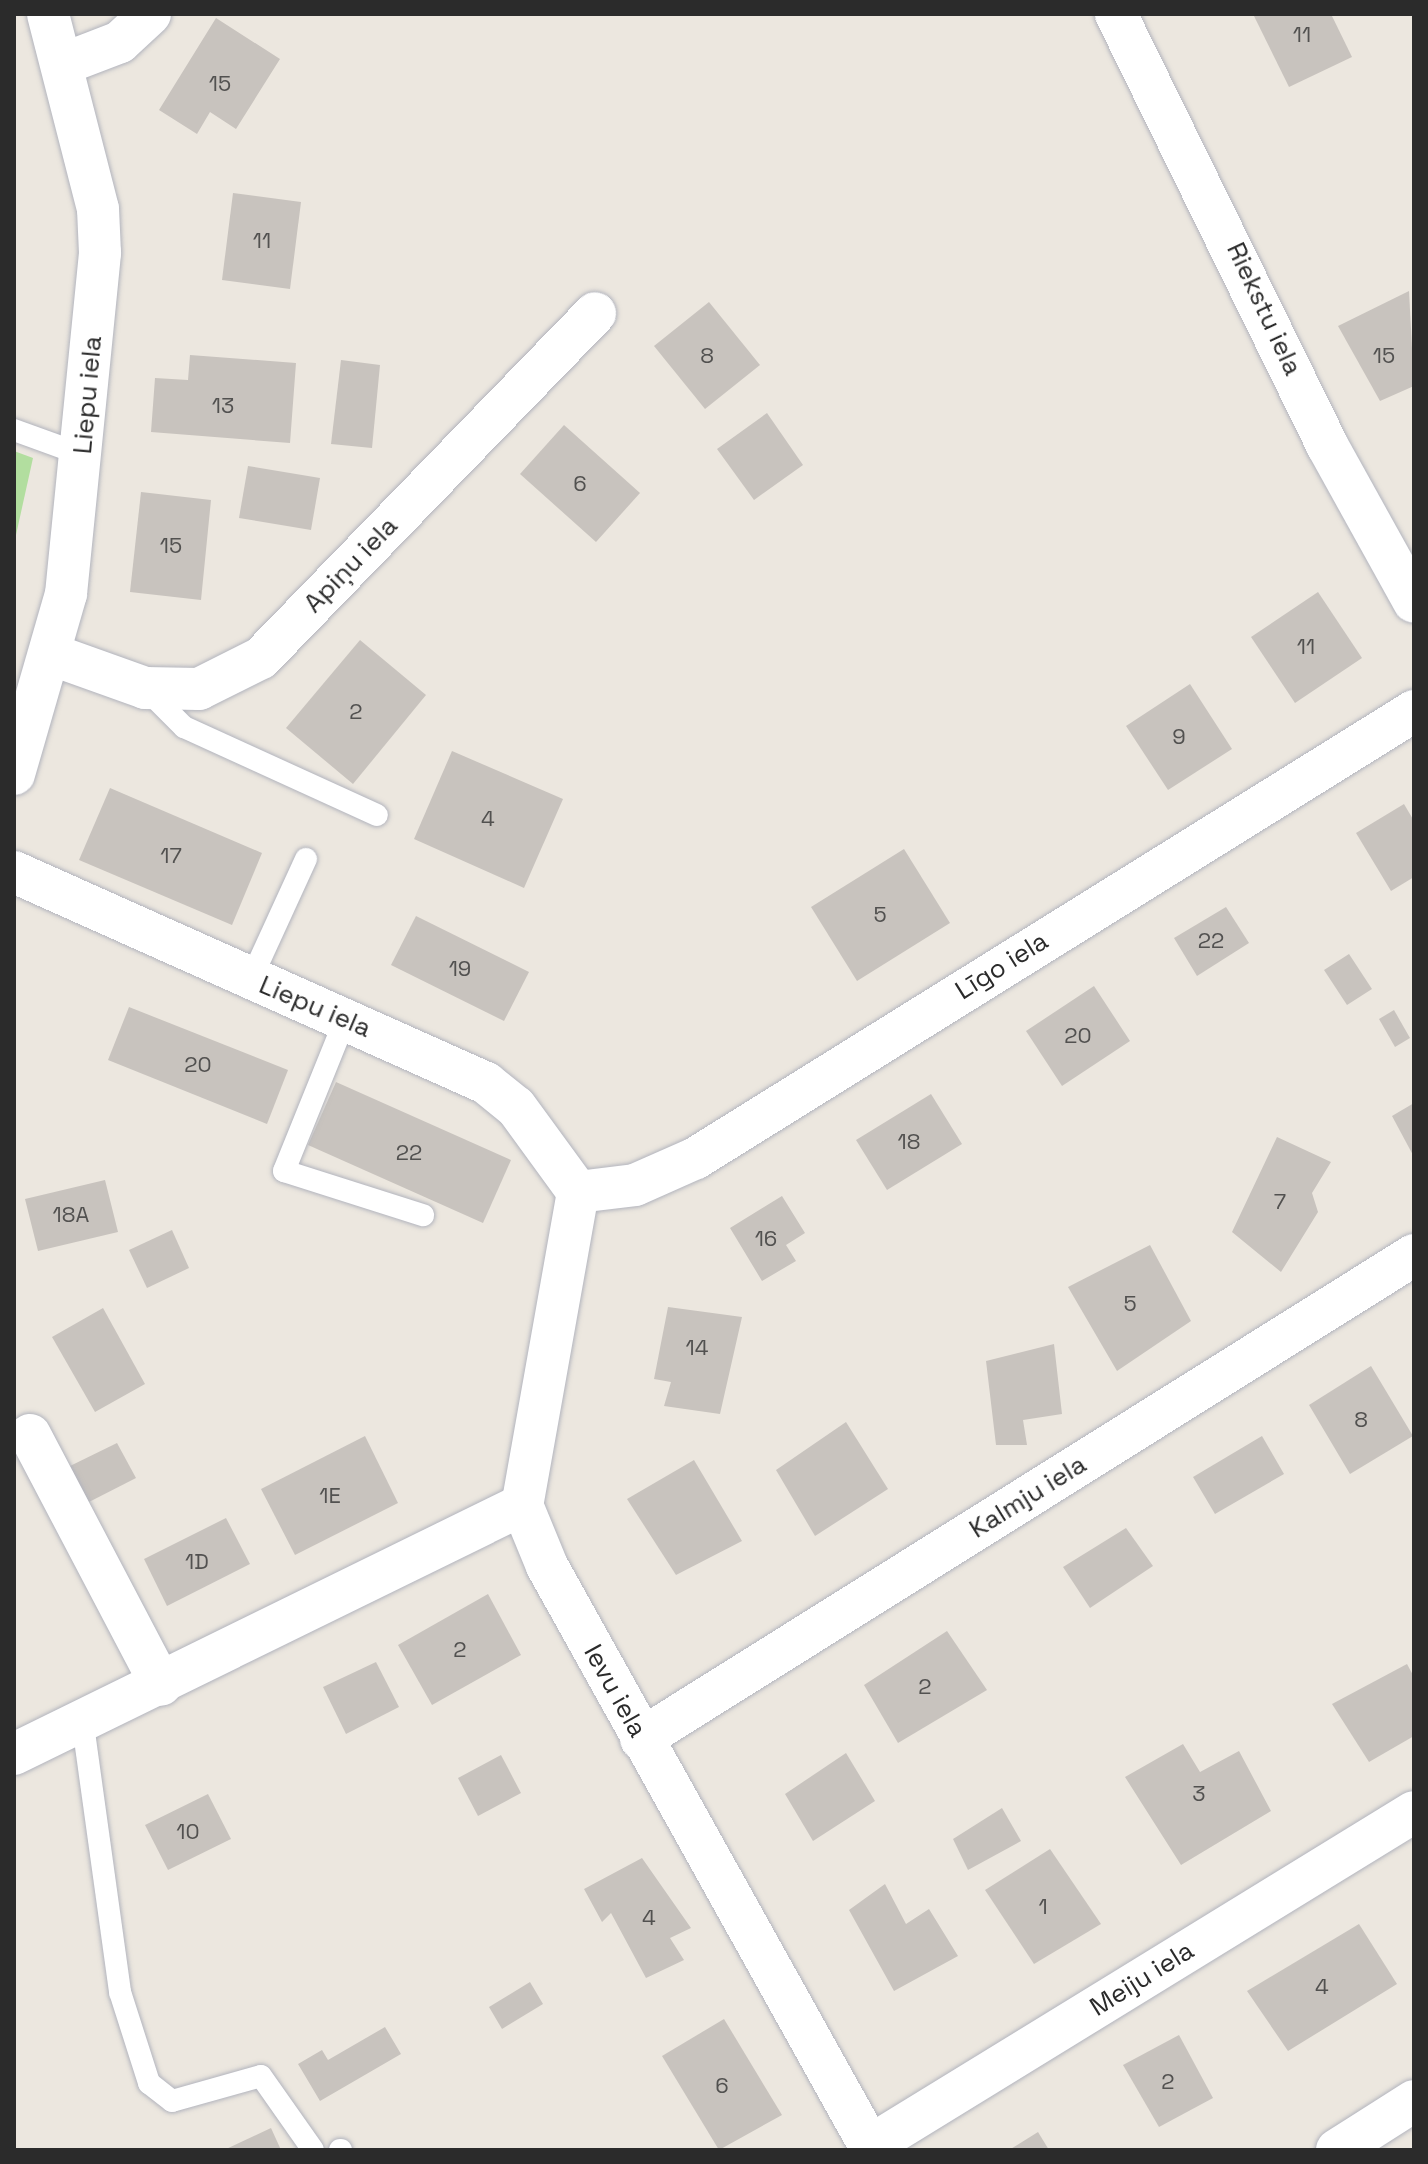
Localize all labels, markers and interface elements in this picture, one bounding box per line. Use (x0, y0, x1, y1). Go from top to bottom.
house number: 11 (1293, 22, 1311, 48)
house number: 15 (209, 71, 231, 97)
house number: 11 (253, 228, 271, 254)
street label: Riekstu iela (1220, 238, 1308, 380)
street label: Liepu iela (67, 335, 109, 455)
house number: 8 (700, 343, 714, 369)
house number: 15 (1373, 343, 1395, 369)
house number: 13 (212, 393, 234, 419)
house number: 6 (573, 471, 587, 497)
street label: Apiņu iela (298, 511, 404, 619)
house number: 15 (160, 533, 182, 559)
house number: 11 (1297, 634, 1315, 660)
house number: 2 (349, 699, 363, 725)
house number: 9 (1172, 724, 1186, 750)
house number: 4 (481, 806, 495, 832)
house number: 17 (160, 843, 182, 869)
house number: 5 (873, 902, 887, 928)
street label: Līgo iela (950, 925, 1054, 1007)
house number: 22 (1198, 928, 1224, 954)
house number: 19 (449, 956, 471, 982)
street label: Liepu iela (254, 970, 376, 1044)
house number: 20 (1064, 1023, 1092, 1049)
house number: 20 (184, 1052, 212, 1078)
house number: 18 (898, 1129, 920, 1155)
house number: 22 (396, 1140, 422, 1166)
house number: 7 (1274, 1189, 1286, 1215)
house number: 18A (53, 1202, 89, 1228)
house number: 16 (755, 1226, 777, 1252)
house number: 5 (1123, 1291, 1137, 1317)
house number: 14 (686, 1335, 708, 1361)
house number: 8 (1354, 1407, 1368, 1433)
street label: Kalmju iela (964, 1449, 1092, 1545)
house number: 1E (319, 1483, 341, 1509)
house number: 1D (185, 1549, 209, 1575)
house number: 2 (453, 1637, 467, 1663)
street label: Ievu iela (577, 1639, 653, 1743)
house number: 2 (918, 1674, 932, 1700)
house number: 3 (1192, 1781, 1206, 1807)
house number: 10 (176, 1819, 200, 1845)
house number: 1 (1038, 1894, 1048, 1920)
house number: 4 (642, 1905, 656, 1931)
street label: Meiju iela (1084, 1935, 1200, 2023)
house number: 4 (1315, 1974, 1329, 2000)
house number: 2 (1161, 2069, 1175, 2095)
house number: 6 (715, 2073, 729, 2099)

